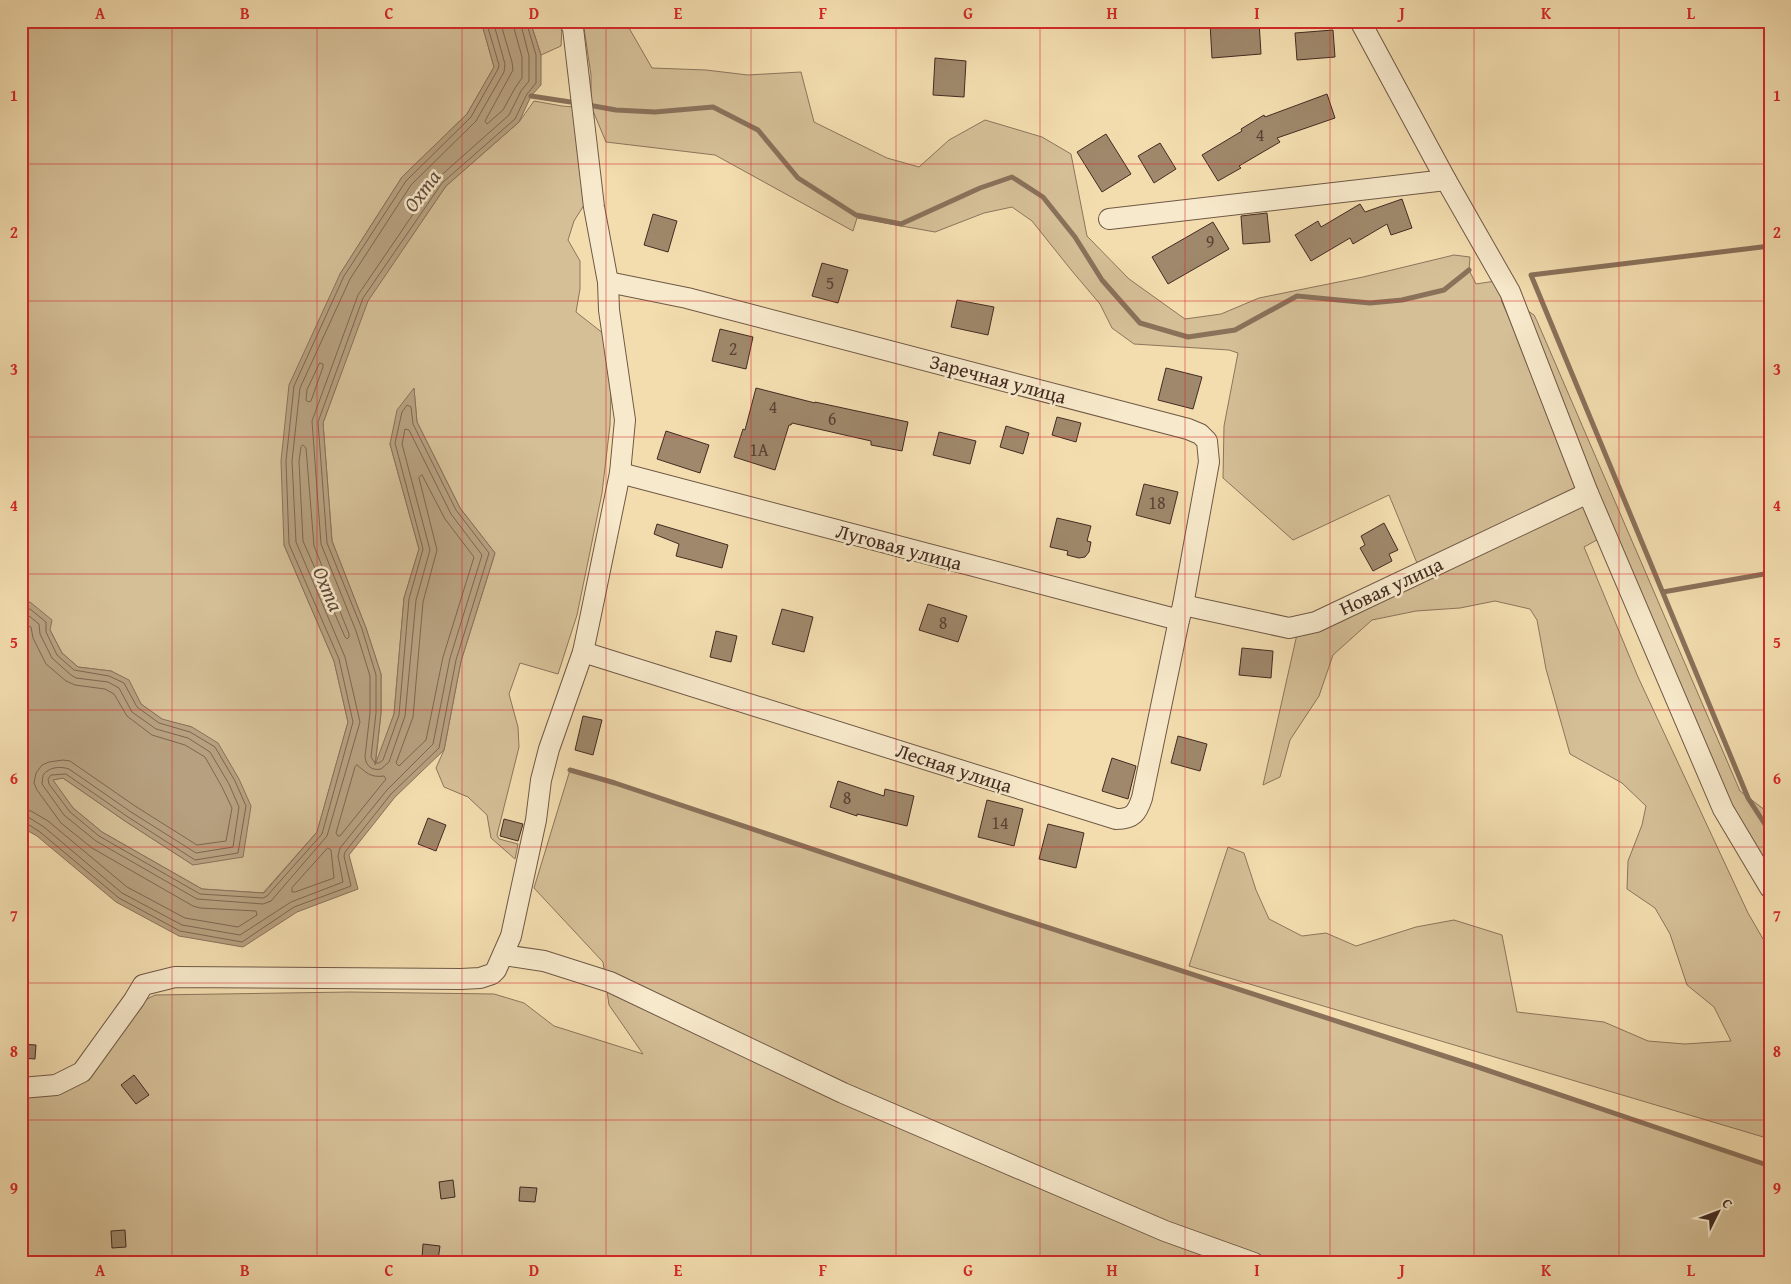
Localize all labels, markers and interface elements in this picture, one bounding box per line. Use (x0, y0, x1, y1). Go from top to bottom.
text: A (95, 1, 106, 25)
text: B (240, 1, 250, 25)
text: C (384, 1, 394, 25)
text: D (529, 1, 539, 25)
text: E (674, 1, 683, 25)
text: F (819, 1, 827, 25)
text: G (963, 1, 973, 25)
text: H (1106, 1, 1118, 25)
text: I (1254, 1, 1260, 25)
text: J (1396, 1, 1405, 25)
text: K (1541, 1, 1552, 25)
text: L (1687, 1, 1696, 25)
text: 1 (10, 83, 18, 107)
text: 1 (1773, 83, 1781, 107)
house number: 4 (1256, 121, 1264, 148)
water label: Охта (395, 163, 448, 218)
text: 2 (10, 220, 18, 244)
text: 2 (1773, 220, 1781, 244)
house number: 9 (1206, 228, 1214, 255)
house number: 5 (826, 269, 834, 296)
house number: 2 (729, 335, 737, 362)
street label: Заречная улица (927, 346, 1070, 411)
text: 3 (10, 357, 18, 381)
text: 3 (1773, 357, 1781, 381)
house number: 4 (769, 393, 777, 420)
house number: 6 (828, 405, 836, 432)
house number: 1А (749, 436, 769, 463)
house number: 18 (1148, 489, 1166, 516)
text: 4 (10, 493, 18, 517)
text: 4 (1773, 493, 1781, 517)
street label: Луговая улица (833, 516, 966, 577)
street label: Новая улица (1334, 549, 1448, 622)
water label: Охта (305, 562, 352, 616)
house number: 8 (939, 609, 947, 636)
text: 5 (10, 630, 18, 654)
text: 5 (1773, 630, 1781, 654)
street label: Лесная улица (892, 735, 1016, 800)
text: 6 (10, 766, 18, 790)
text: 6 (1773, 766, 1781, 790)
house number: 8 (843, 784, 851, 811)
house number: 14 (991, 809, 1009, 836)
text: 7 (10, 903, 18, 927)
text: 7 (1773, 903, 1781, 927)
text: 8 (10, 1039, 18, 1063)
text: 8 (1773, 1039, 1781, 1063)
text: 9 (10, 1176, 18, 1200)
text: 9 (1773, 1176, 1781, 1200)
north arrow (1694, 1186, 1744, 1236)
text: С (1718, 1194, 1738, 1213)
text: A (95, 1258, 106, 1282)
text: B (240, 1258, 250, 1282)
text: C (384, 1258, 394, 1282)
text: D (529, 1258, 539, 1282)
text: E (674, 1258, 683, 1282)
text: F (819, 1258, 827, 1282)
text: G (963, 1258, 973, 1282)
text: H (1106, 1258, 1118, 1282)
text: I (1254, 1258, 1260, 1282)
text: J (1396, 1258, 1405, 1282)
text: K (1541, 1258, 1552, 1282)
text: L (1687, 1258, 1696, 1282)

